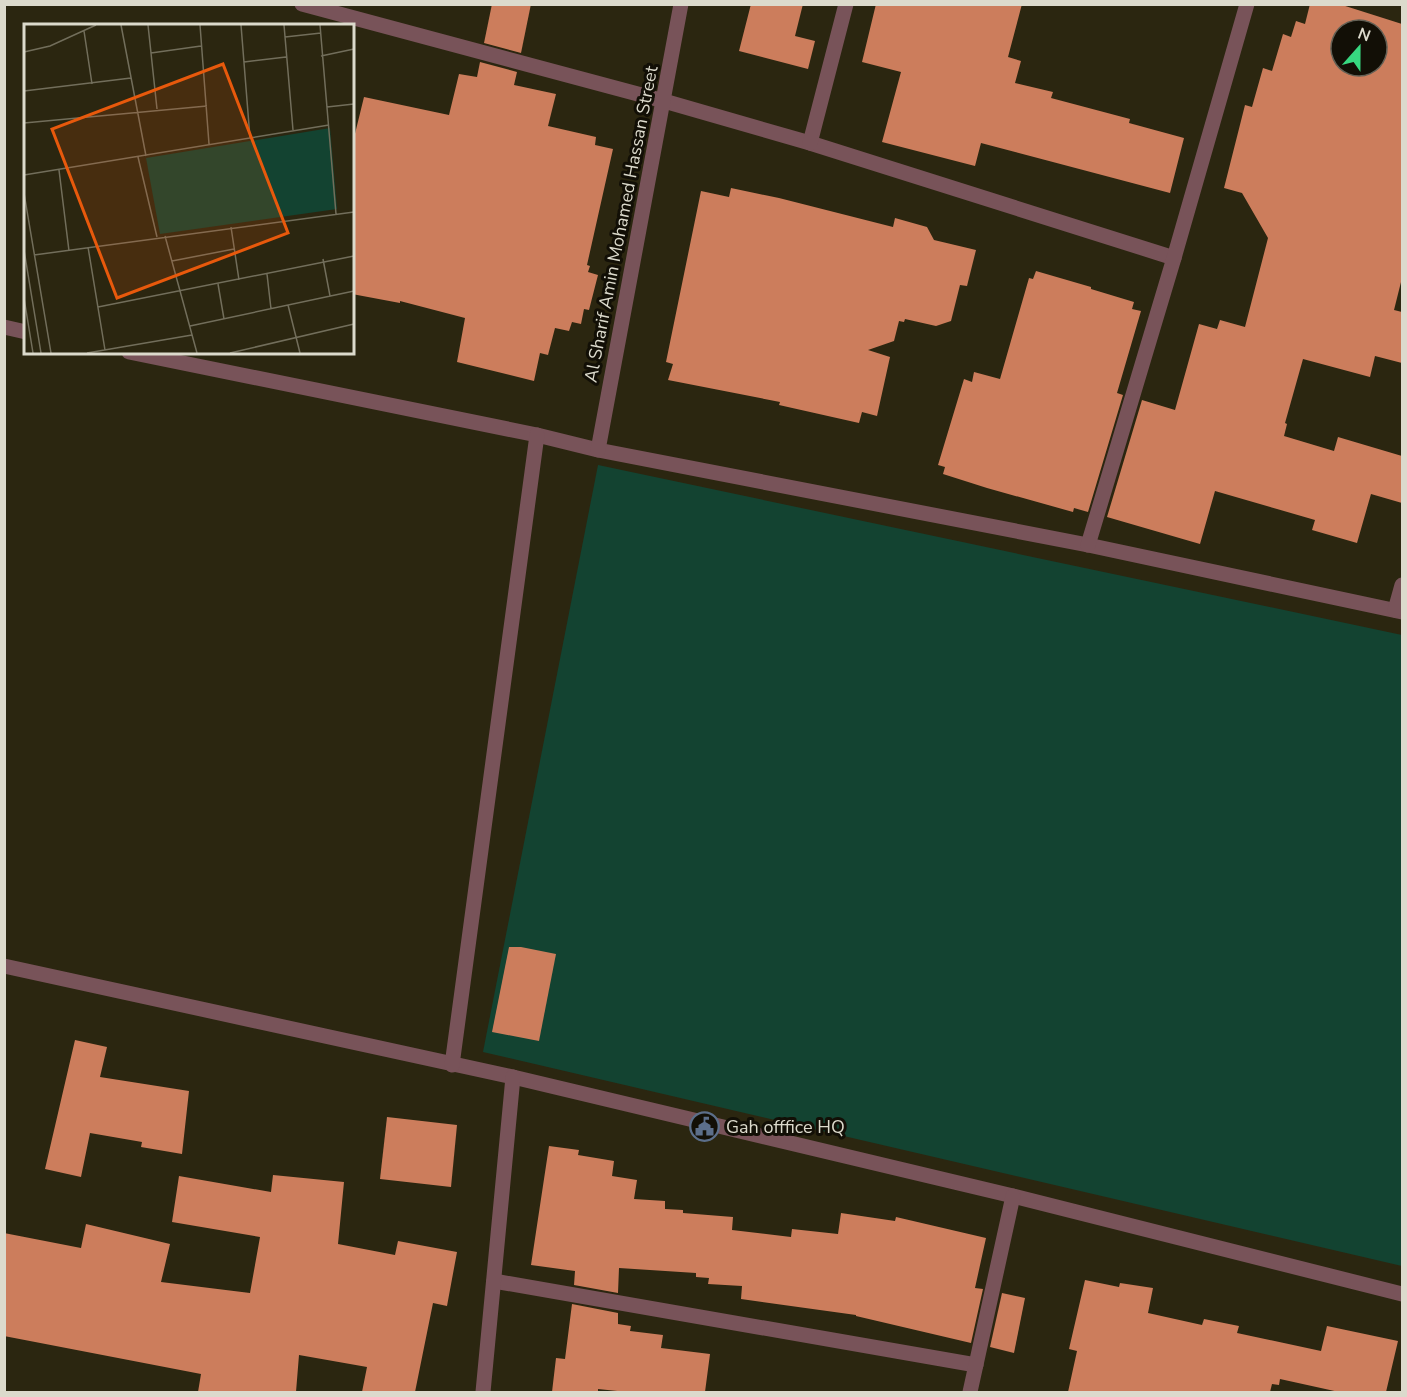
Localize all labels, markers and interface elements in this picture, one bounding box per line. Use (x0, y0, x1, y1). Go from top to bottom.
north arrow (1329, 18, 1389, 78)
text: N (1354, 23, 1374, 47)
inset map (24, 24, 354, 354)
street label: Al Sharif Amin Mohamed Hassan Street (578, 63, 664, 384)
public building icon: Gah offfice HQ (689, 1111, 721, 1143)
place label: Gah offfice HQ (726, 1115, 845, 1139)

